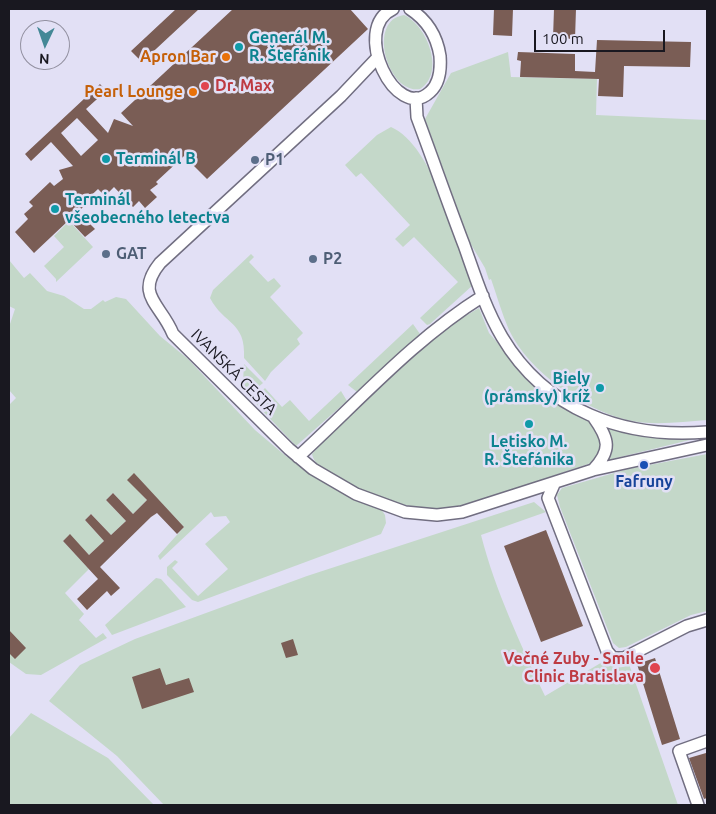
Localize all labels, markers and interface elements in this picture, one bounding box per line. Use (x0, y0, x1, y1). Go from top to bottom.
north arrow (20, 20, 70, 70)
scale bar (536, 20, 667, 52)
place label: Generál M. R. Štefánik (249, 28, 330, 66)
text: 100 m (542, 30, 584, 47)
marker: Generál M. R. Štefánik (233, 41, 245, 53)
place label: Apron Bar (140, 47, 216, 67)
text: N (39, 51, 50, 67)
marker: Apron Bar (220, 51, 232, 63)
place label: Dr. Max (215, 76, 272, 96)
marker: Dr. Max (199, 80, 211, 92)
place label: Pearl Lounge (84, 82, 183, 102)
marker: Pearl Lounge (187, 86, 199, 98)
place label: Terminál B (116, 149, 196, 169)
place label: P1 (265, 150, 284, 170)
marker: Terminál B (100, 153, 112, 165)
marker: P1 (249, 154, 261, 166)
place label: Terminál všeobecného letectva (65, 190, 230, 228)
marker: Terminál všeobecného letectva (49, 203, 61, 215)
place label: GAT (116, 244, 147, 264)
marker: GAT (100, 248, 112, 260)
place label: P2 (323, 249, 342, 269)
marker: P2 (307, 253, 319, 265)
street label: IVANSKÁ CESTA (187, 325, 281, 419)
place label: Biely (prámsky) kríž (484, 369, 590, 407)
marker: Biely (prámsky) kríž (594, 382, 606, 394)
marker: Letisko M. R. Štefánika (523, 418, 535, 430)
place label: Letisko M. R. Štefánika (484, 432, 574, 470)
marker: Fafruny (638, 459, 650, 471)
place label: Fafruny (615, 472, 673, 492)
place label: Večné Zuby - Smile Clinic Bratislava (503, 649, 644, 687)
marker: Večné Zuby - Smile Clinic Bratislava (648, 661, 662, 675)

